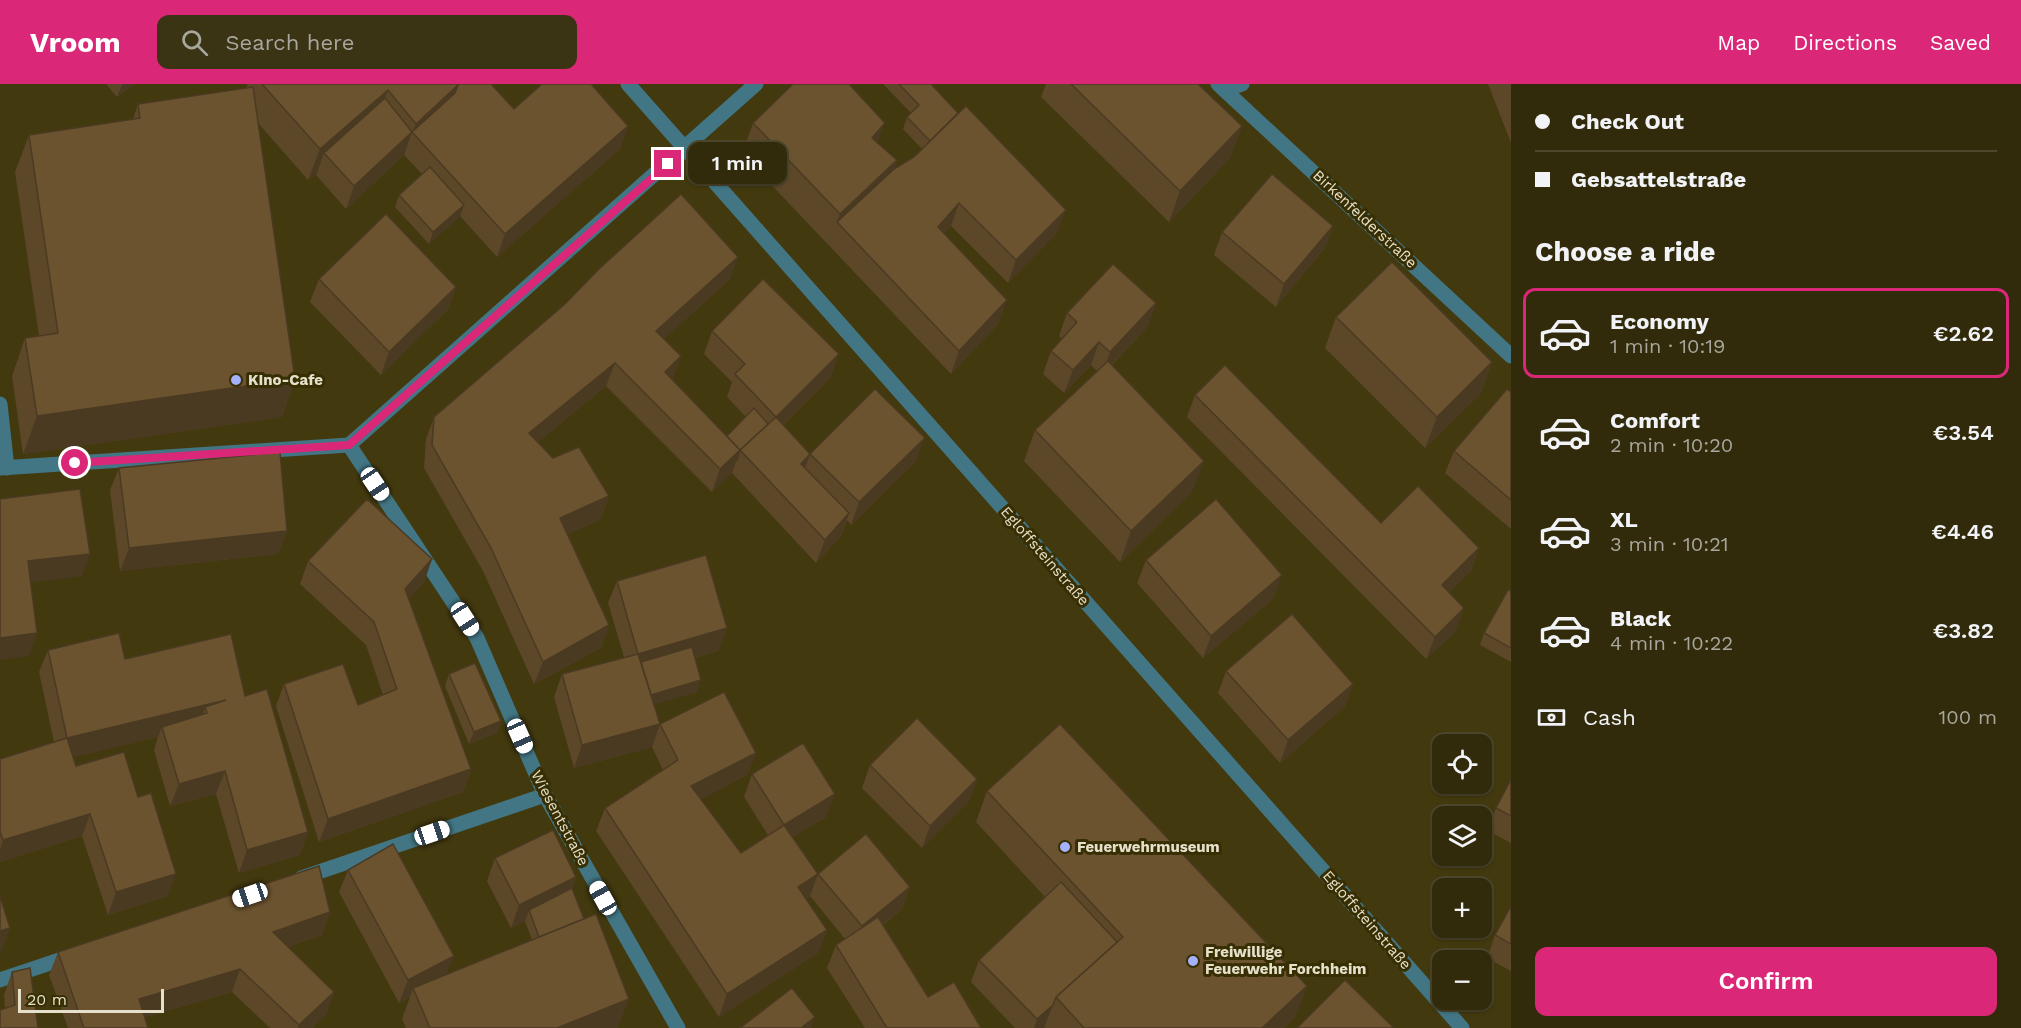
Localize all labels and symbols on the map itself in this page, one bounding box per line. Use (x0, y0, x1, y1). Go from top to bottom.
callout: 1 min (689, 143, 788, 185)
route end (654, 150, 681, 177)
street label: Birkenfelderstraße (1309, 166, 1421, 272)
place label: KIno-Cafe (248, 371, 323, 389)
marker: KIno-Cafe (229, 373, 243, 387)
route start (61, 449, 88, 476)
car (357, 464, 393, 504)
street label: Egloffsteinstraße (997, 503, 1093, 609)
car (448, 599, 482, 639)
car (504, 716, 536, 756)
street label: Wiesentstraße (527, 767, 593, 869)
car (412, 819, 452, 847)
place label: Feuerwehrmuseum (1077, 838, 1220, 856)
marker: Feuerwehrmuseum (1058, 840, 1072, 854)
street label: Egloffsteinstraße (1319, 867, 1415, 973)
car (586, 878, 620, 918)
car (230, 881, 270, 909)
place label: Freiwillige Feuerwehr Forchheim (1205, 943, 1366, 978)
marker: Freiwillige Feuerwehr Forchheim (1186, 954, 1200, 968)
scale bar (18, 986, 164, 1014)

